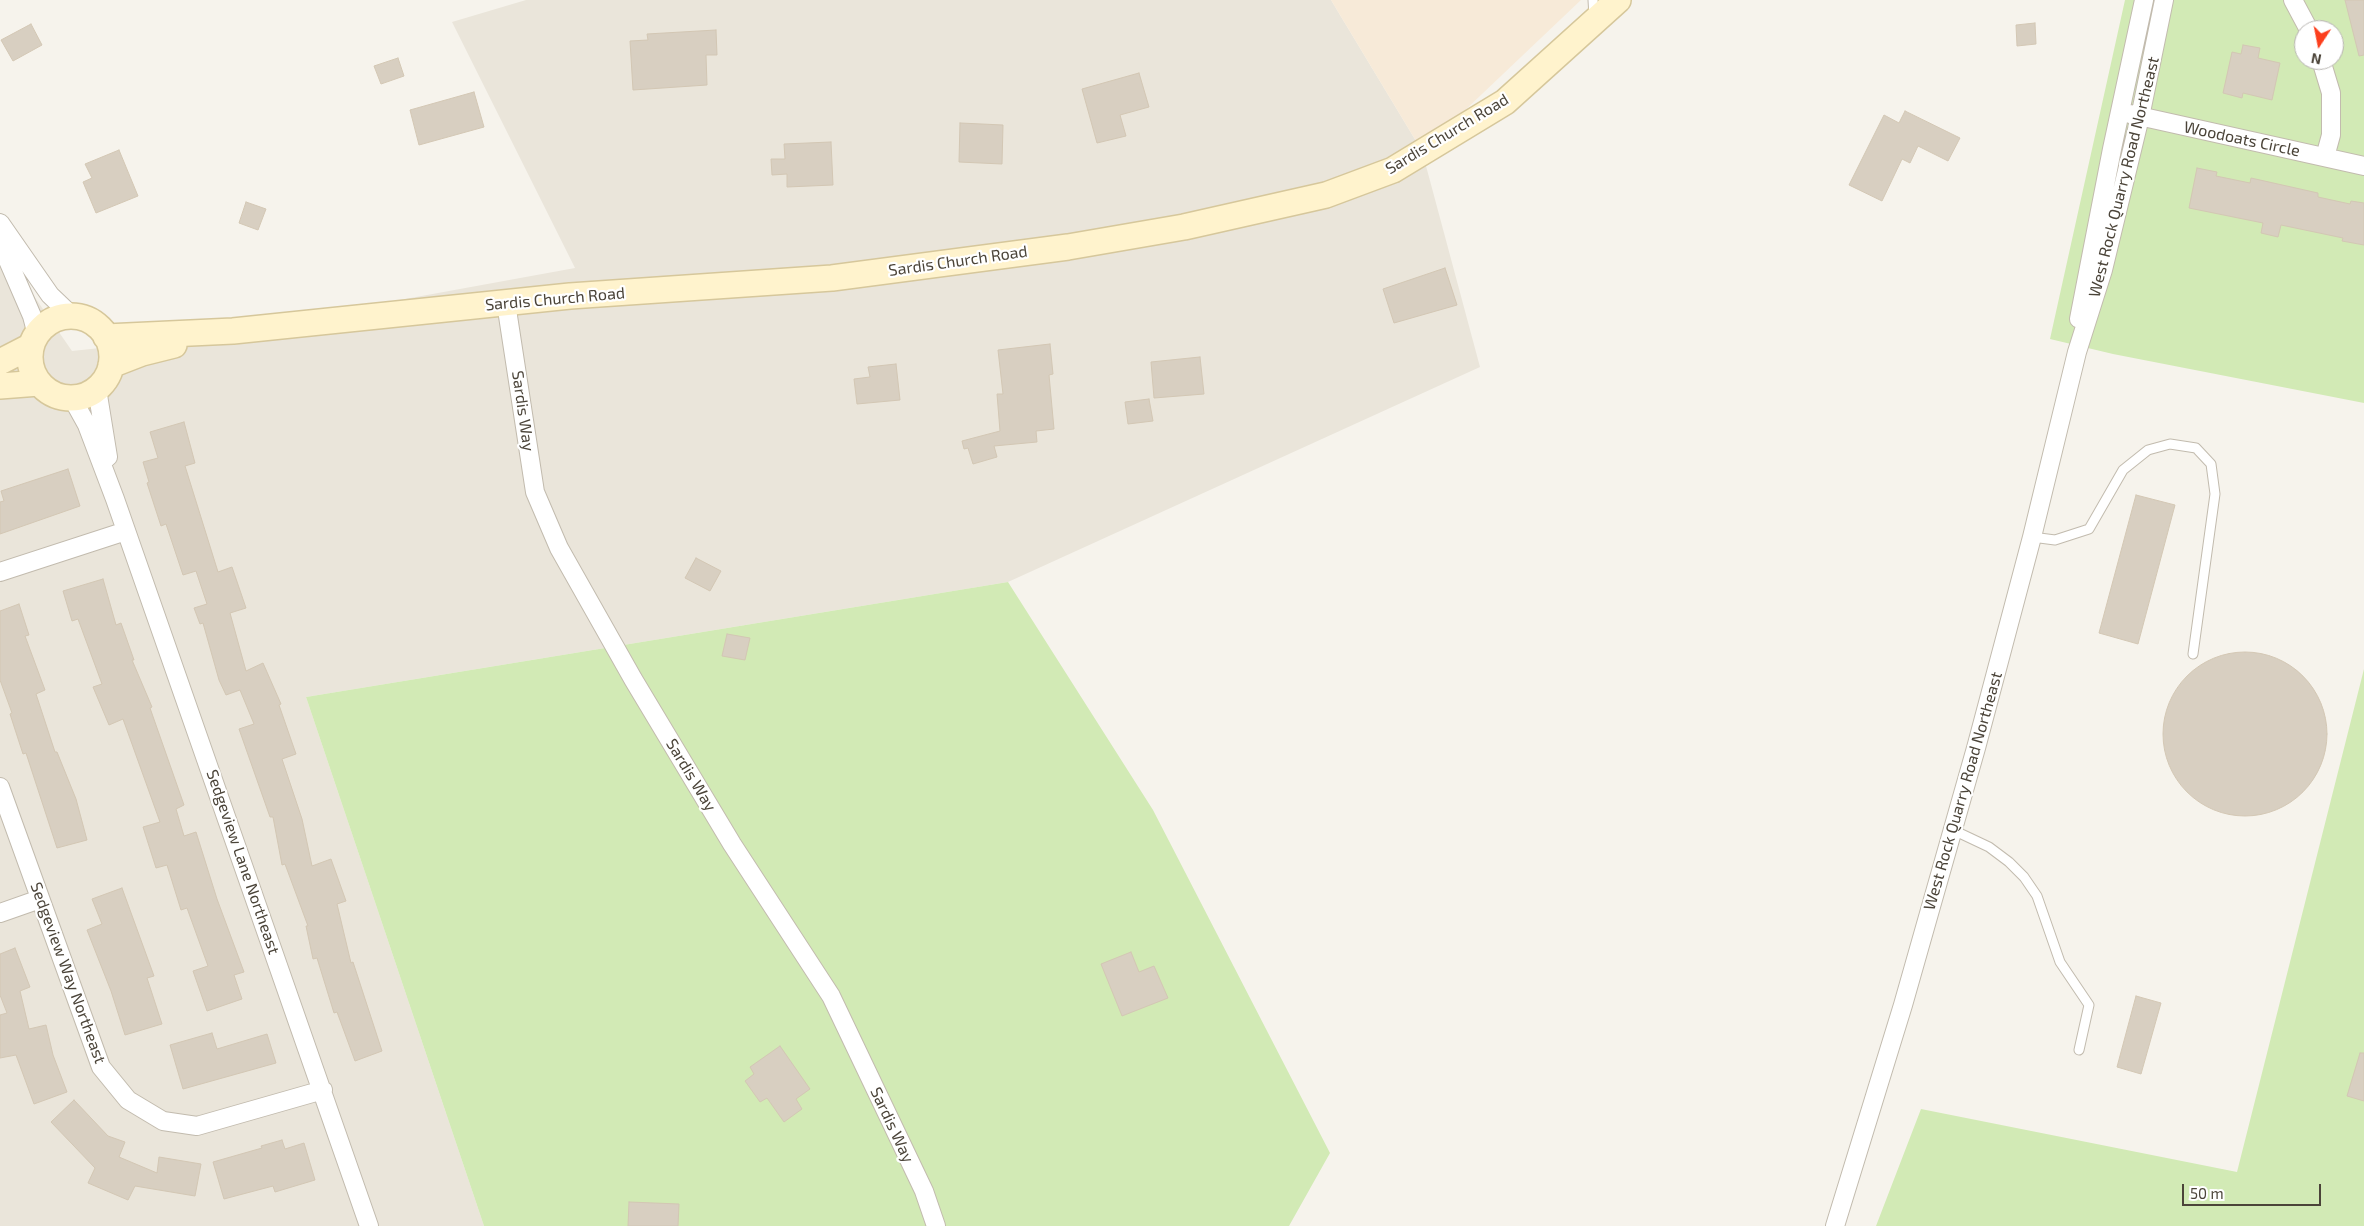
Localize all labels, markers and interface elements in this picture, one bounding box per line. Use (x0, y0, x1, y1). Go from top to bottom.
north arrow (2294, 20, 2344, 70)
text: N (2310, 50, 2323, 69)
street label: West Rock Quarry Road Northeast (2085, 55, 2163, 299)
street label: Sardis Church Road (1382, 90, 1512, 178)
street label: Woodoats Circle (2182, 117, 2302, 161)
street label: Sardis Church Road (887, 242, 1029, 280)
street label: Sardis Church Road (484, 283, 626, 315)
street label: Sardis Way (508, 370, 538, 452)
street label: West Rock Quarry Road Northeast (1920, 669, 2006, 913)
street label: Sardis Way (662, 735, 720, 815)
street label: Sedgeview Lane Northeast (202, 767, 284, 957)
street label: Sedgeview Way Northeast (26, 880, 110, 1066)
street label: Sardis Way (866, 1084, 918, 1166)
scale bar (2184, 1174, 2323, 1206)
text: 50 m (2190, 1184, 2224, 1202)

